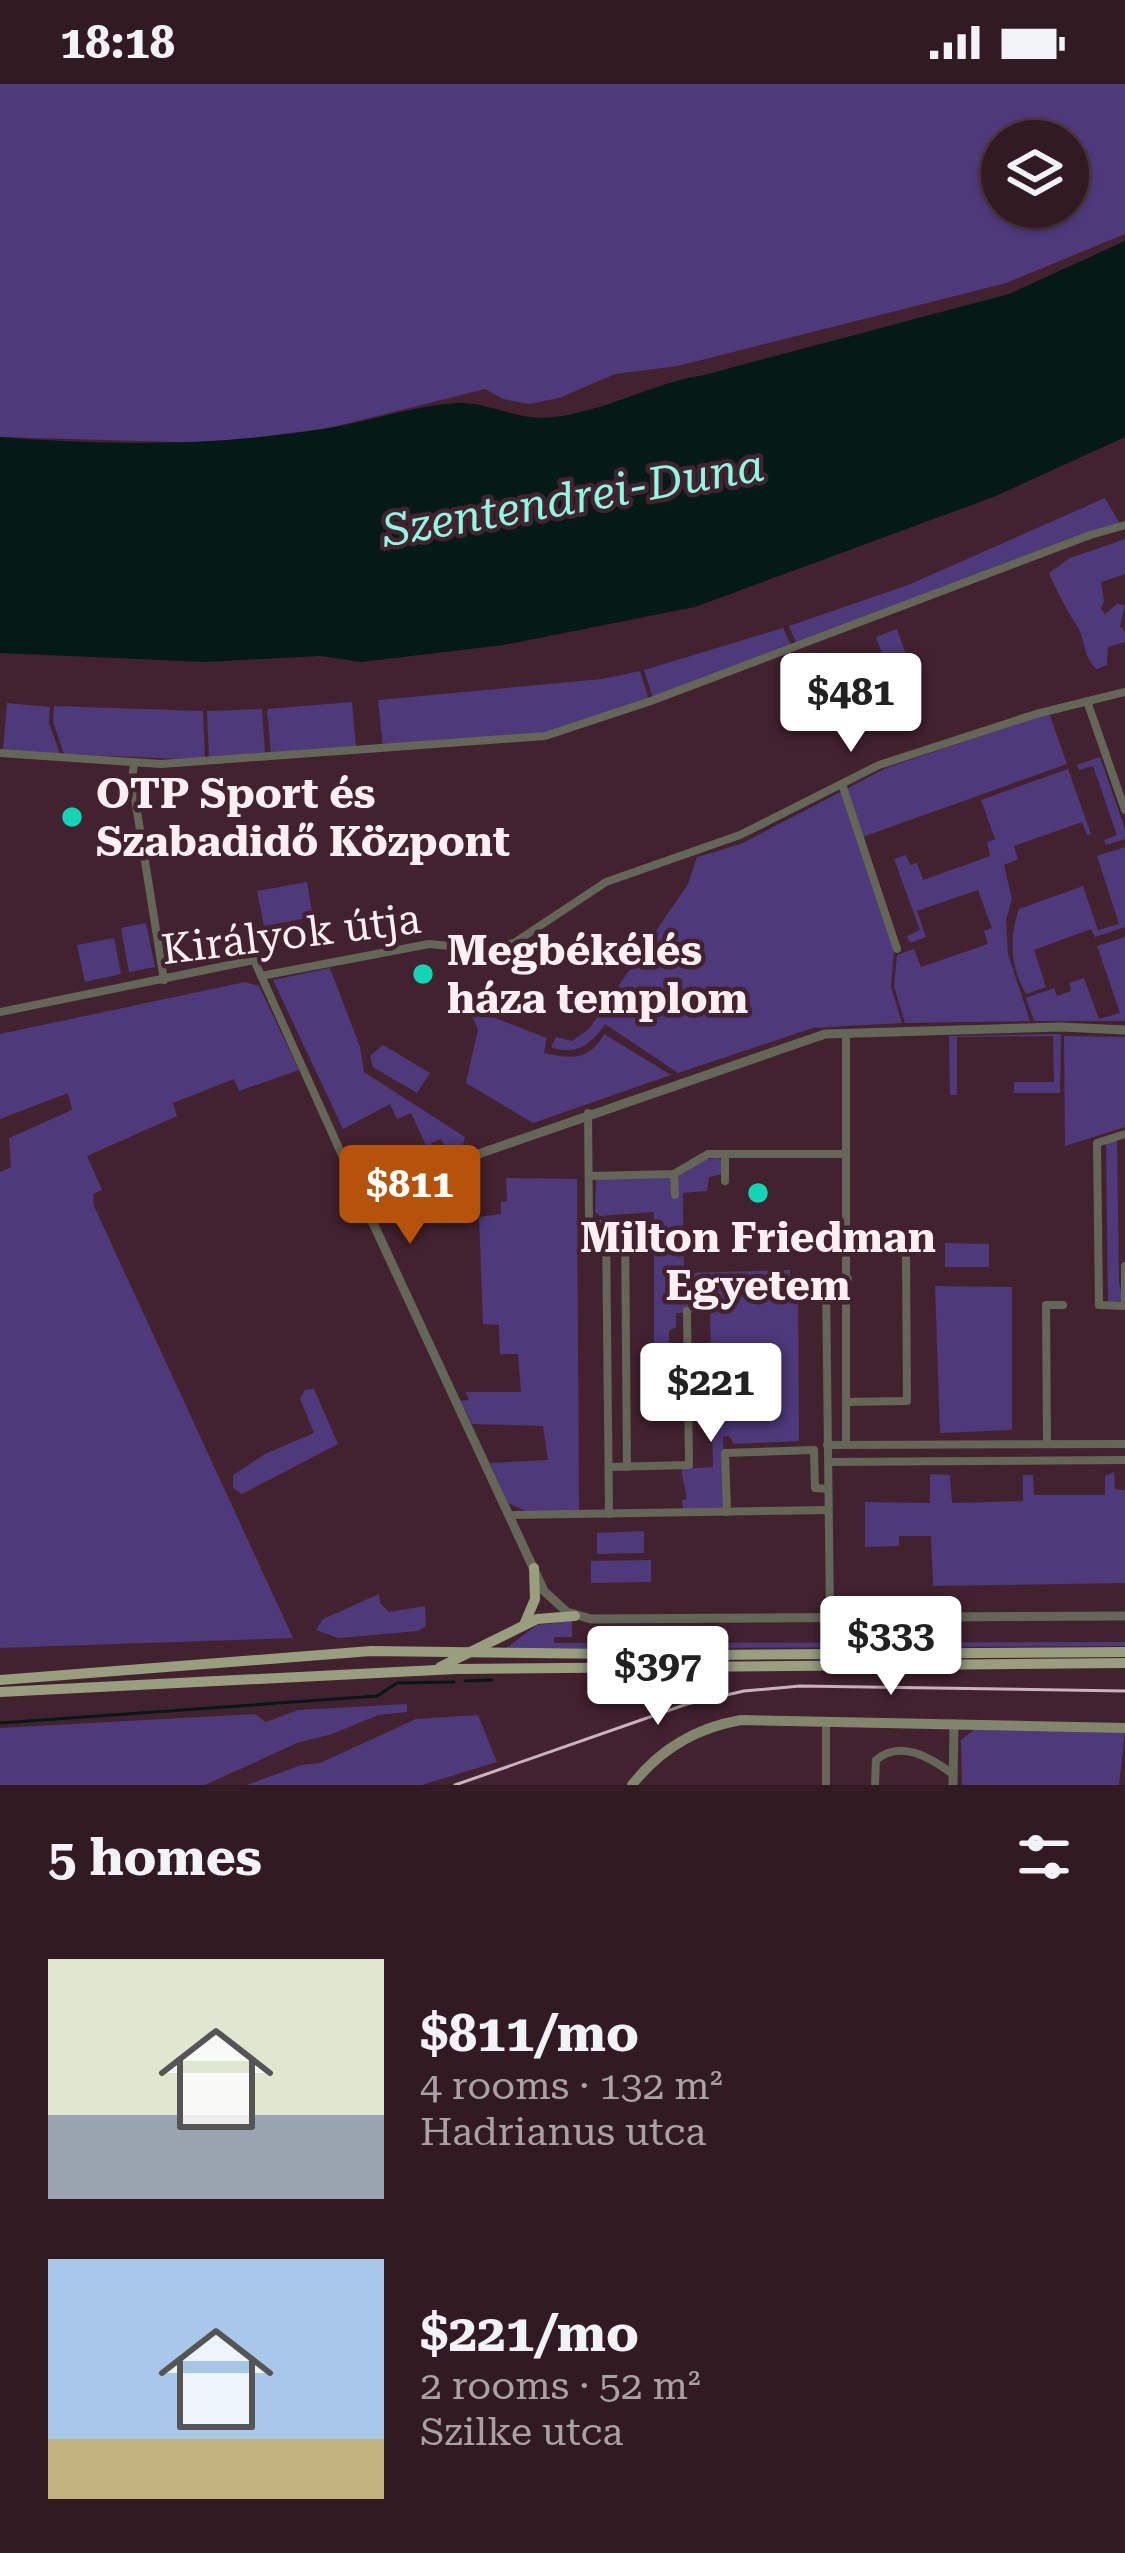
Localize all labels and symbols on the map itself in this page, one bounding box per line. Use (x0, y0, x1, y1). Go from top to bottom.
water label: Szentendrei-Duna (377, 438, 768, 558)
pin: $481 (780, 653, 922, 755)
place label: OTP Sport és Szabadidő Központ (96, 769, 510, 866)
marker: OTP Sport és Szabadidő Központ (59, 804, 85, 830)
street label: Királyok útja (159, 894, 424, 974)
place label: Megbékélés háza templom (447, 926, 748, 1023)
marker: Megbékélés háza templom (410, 961, 436, 987)
pin: $811 (339, 1145, 481, 1247)
marker: Milton Friedman Egyetem (745, 1180, 771, 1206)
place label: Milton Friedman Egyetem (580, 1213, 936, 1310)
pin: $221 (640, 1343, 782, 1445)
pin: $333 (820, 1596, 962, 1698)
pin: $397 (587, 1626, 729, 1728)

